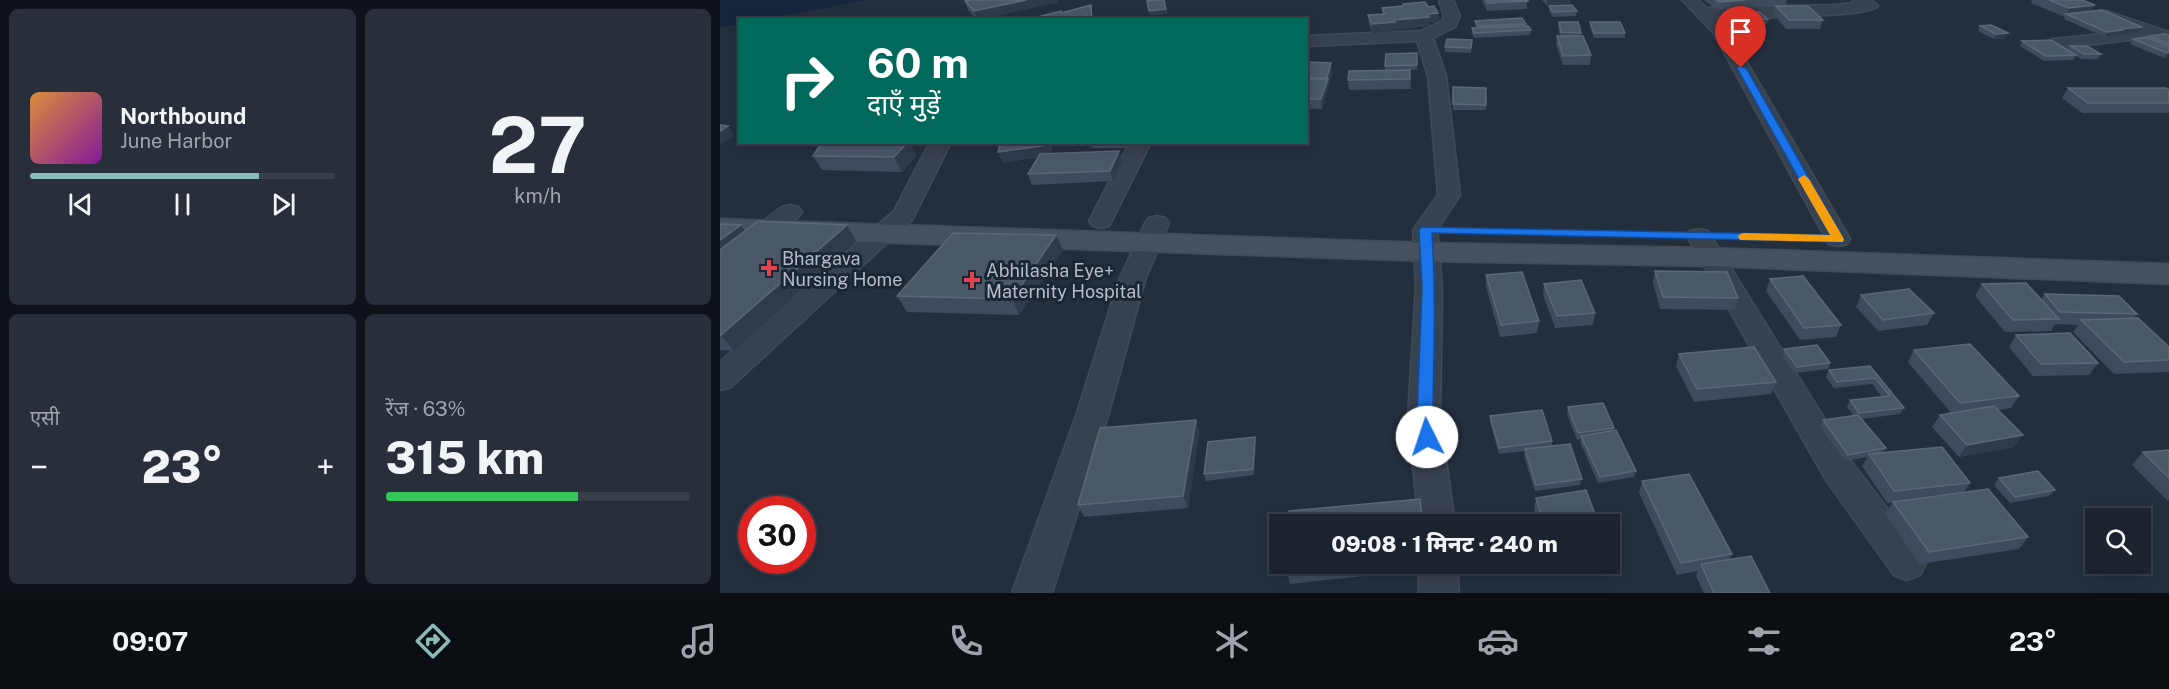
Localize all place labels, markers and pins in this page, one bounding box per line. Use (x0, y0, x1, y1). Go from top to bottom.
pin (1715, 6, 1766, 68)
place label: Bhargava Nursing Home (782, 248, 902, 290)
marker: Bhargava Nursing Home (760, 259, 778, 277)
place label: Abhilasha Eye+ Maternity Hospital (986, 260, 1142, 302)
marker: Abhilasha Eye+ Maternity Hospital (963, 271, 981, 289)

